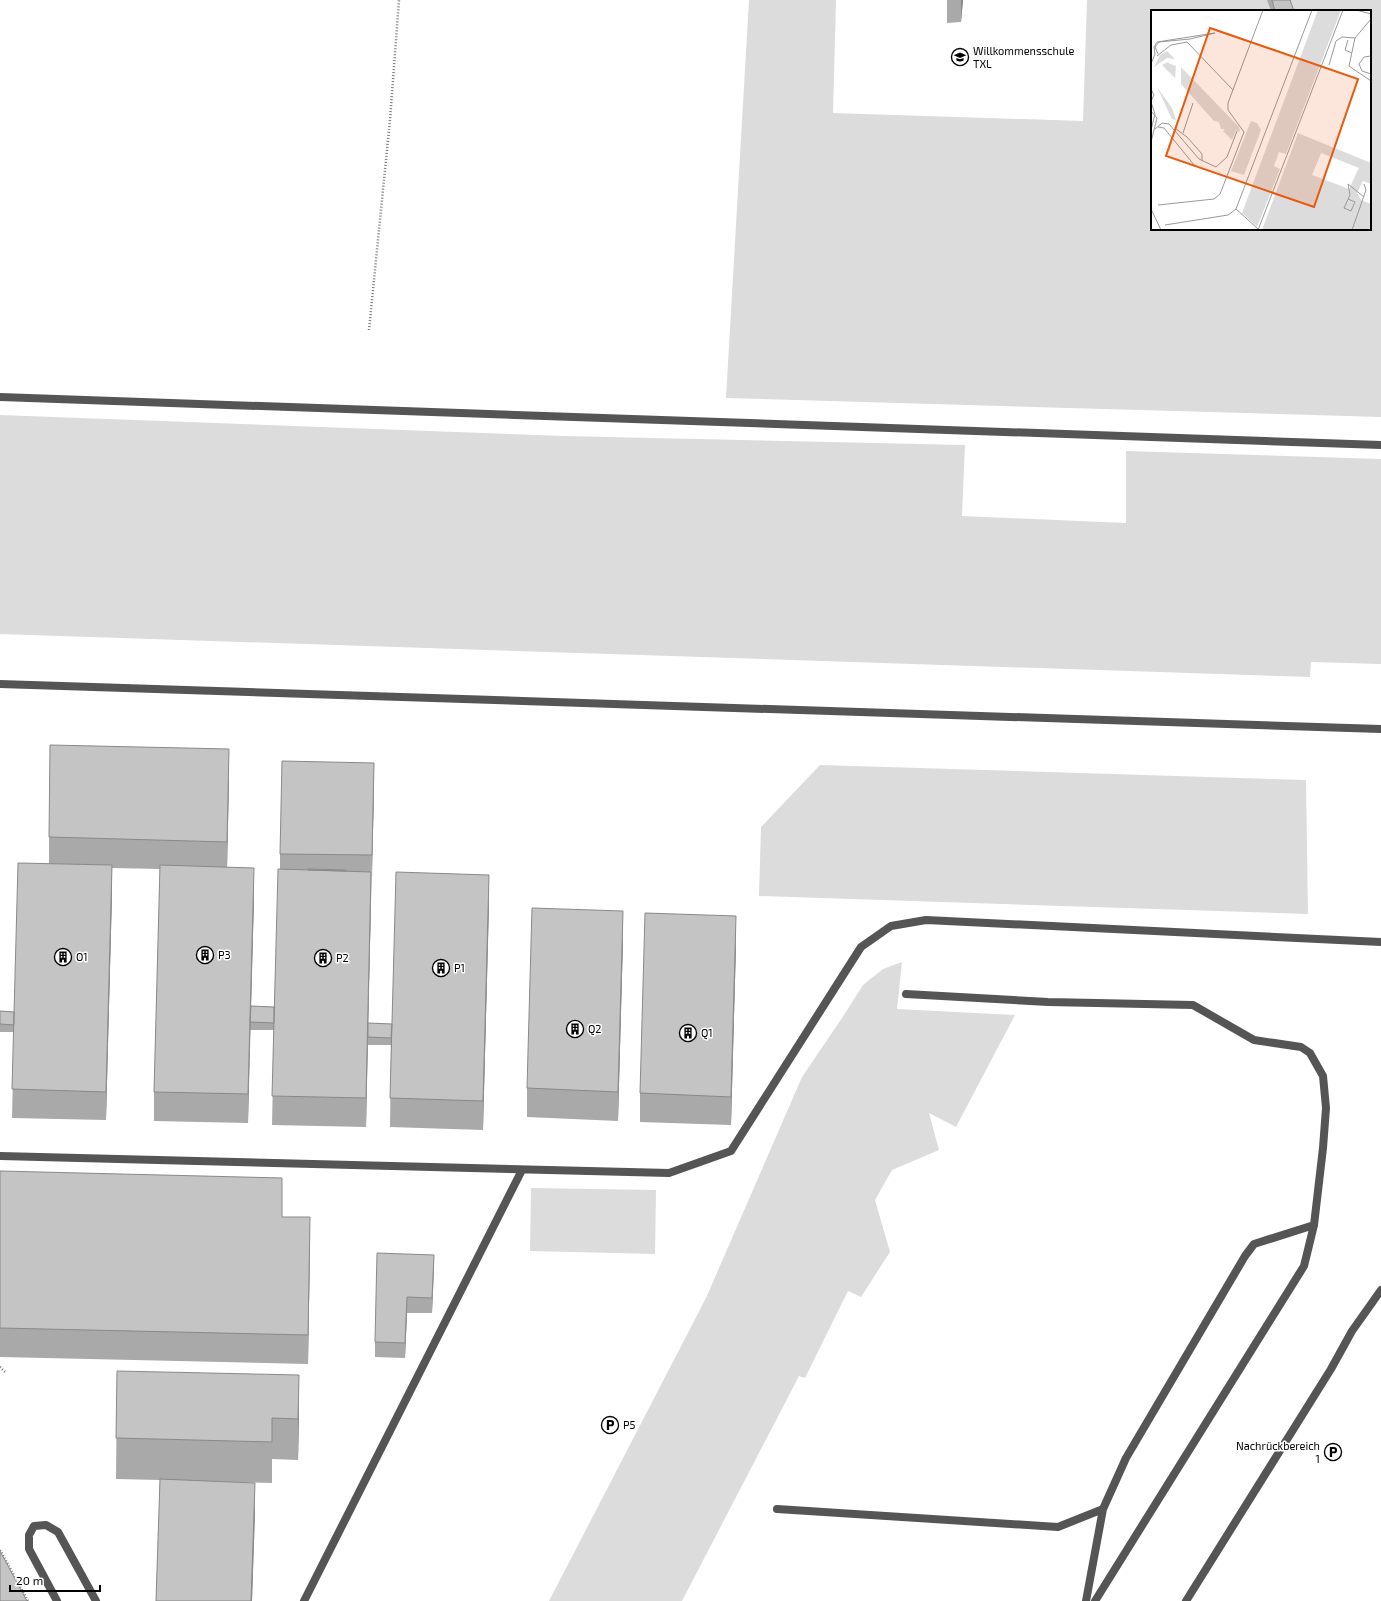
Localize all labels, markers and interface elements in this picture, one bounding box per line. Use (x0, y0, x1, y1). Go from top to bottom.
inset map (1151, 10, 1371, 230)
place label: Willkommensschule TXL (973, 44, 1074, 70)
school or university icon: Willkommensschule TXL (950, 47, 970, 67)
building icon: P3 (195, 945, 215, 965)
building icon: O1 (53, 947, 73, 967)
place label: P3 (218, 948, 231, 961)
building icon: P2 (313, 948, 333, 968)
place label: O1 (76, 950, 88, 963)
place label: P2 (336, 951, 349, 964)
building icon: P1 (431, 958, 451, 978)
place label: P1 (454, 961, 465, 974)
building icon: Q2 (565, 1019, 585, 1039)
place label: Q2 (588, 1022, 602, 1036)
building icon: Q1 (678, 1023, 698, 1043)
place label: Q1 (701, 1026, 713, 1040)
parking icon: P5 (600, 1415, 620, 1435)
place label: P5 (623, 1418, 635, 1431)
place label: Nachrückbereich 1 (1236, 1439, 1320, 1465)
parking icon: Nachrückbereich 1 (1323, 1442, 1343, 1462)
scale bar (10, 1567, 100, 1593)
text: 20 m (16, 1573, 43, 1587)

